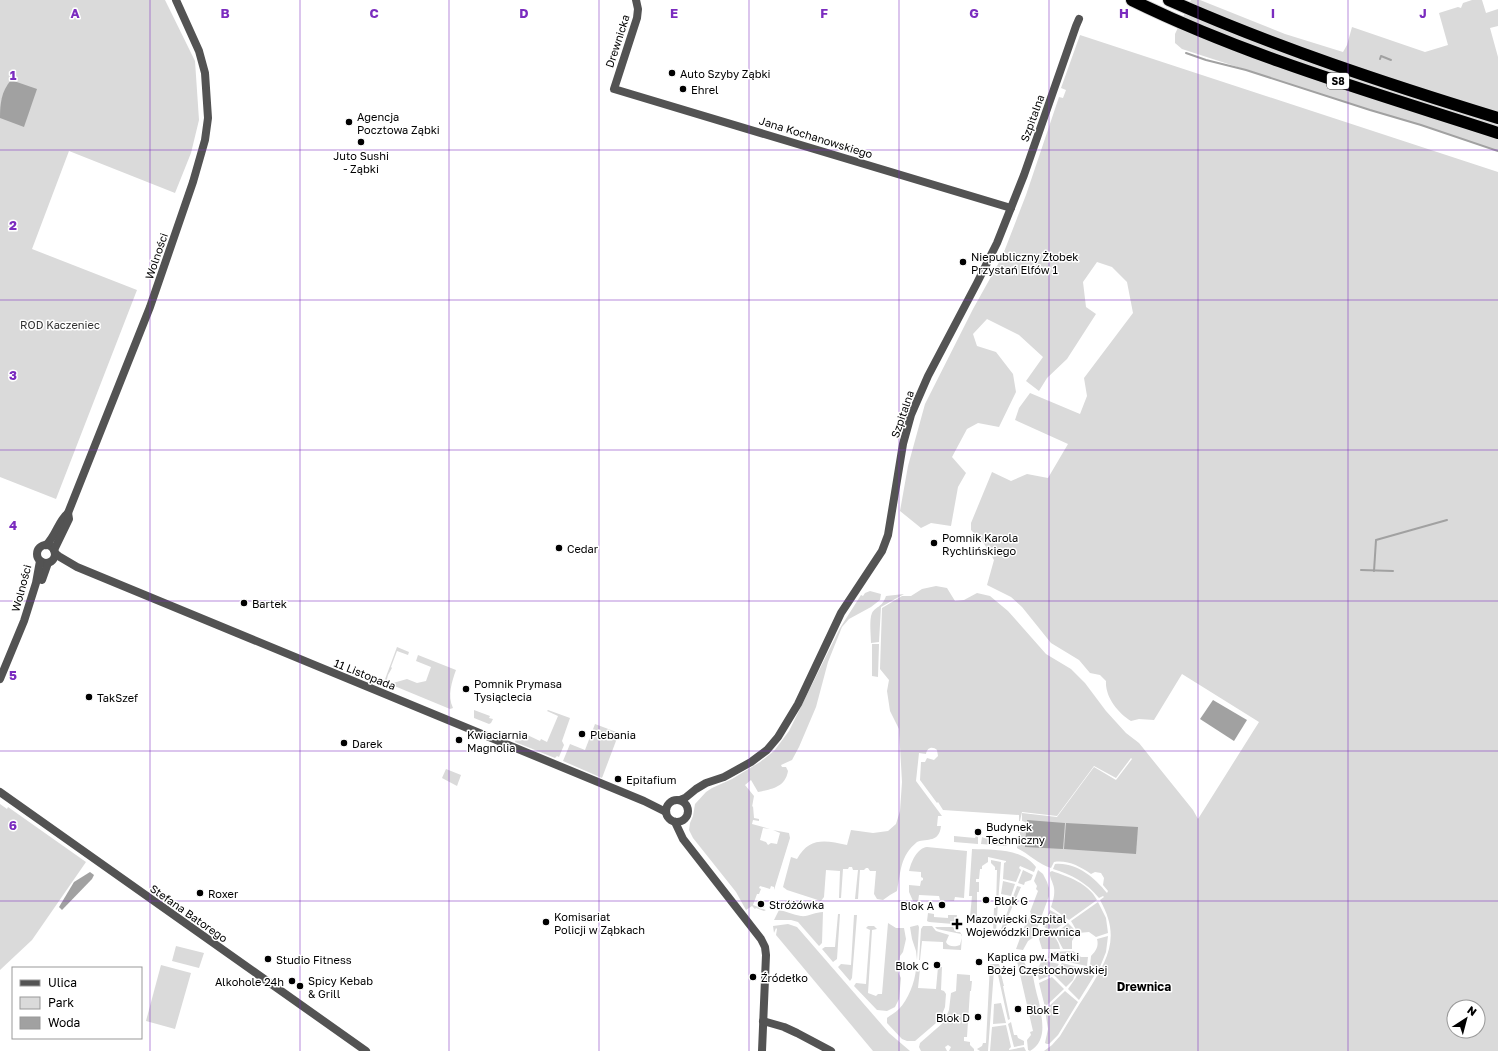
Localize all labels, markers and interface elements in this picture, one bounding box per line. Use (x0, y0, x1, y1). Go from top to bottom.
text: A (70, 5, 80, 21)
text: B (220, 5, 230, 21)
text: C (369, 5, 379, 21)
text: D (519, 5, 529, 21)
text: E (670, 5, 678, 21)
text: F (820, 5, 828, 21)
text: G (969, 5, 979, 21)
text: H (1119, 5, 1129, 21)
text: I (1271, 5, 1275, 21)
text: J (1419, 5, 1427, 21)
street label: Drewnicka (602, 13, 632, 69)
text: 1 (10, 67, 17, 83)
place label: Auto Szyby Ząbki (680, 67, 771, 80)
marker: Auto Szyby Ząbki (667, 68, 677, 78)
road number: S8 (1327, 73, 1349, 89)
place label: Ehrel (691, 83, 719, 96)
marker: Ehrel (678, 84, 688, 94)
street label: Szpitalna (1017, 93, 1047, 143)
place label: Agencja Pocztowa Ząbki (357, 110, 440, 136)
street label: Jana Kochanowskiego (758, 114, 875, 161)
marker: Agencja Pocztowa Ząbki (344, 117, 354, 127)
marker: Juto Sushi - Ząbki (356, 137, 366, 147)
place label: Juto Sushi - Ząbki (333, 149, 389, 175)
text: 2 (9, 217, 17, 233)
street label: Wolności (142, 231, 170, 281)
place label: Niepubliczny Żłobek Przystań Elfów 1 (971, 250, 1078, 276)
marker: Niepubliczny Żłobek Przystań Elfów 1 (958, 257, 968, 267)
park label: ROD Kaczeniec (20, 318, 100, 331)
text: 3 (9, 367, 17, 383)
street label: Szpitalna (888, 389, 916, 439)
text: 4 (9, 517, 17, 533)
place label: Pomnik Karola Rychlińskiego (942, 531, 1018, 557)
marker: Pomnik Karola Rychlińskiego (929, 538, 939, 548)
place label: Cedar (567, 542, 599, 555)
marker: Cedar (554, 543, 564, 553)
street label: Wolności (8, 563, 34, 613)
place label: Bartek (252, 597, 287, 610)
marker: Bartek (239, 598, 249, 608)
street label: 11 Listopada (332, 656, 398, 692)
text: 5 (9, 667, 17, 683)
place label: Pomnik Prymasa Tysiąclecia (474, 677, 562, 703)
marker: Pomnik Prymasa Tysiąclecia (461, 684, 471, 694)
place label: TakSzef (97, 691, 138, 704)
marker: TakSzef (84, 692, 94, 702)
place label: Kwiaciarnia Magnolia (467, 728, 528, 754)
place label: Plebania (590, 728, 636, 741)
marker: Plebania (577, 729, 587, 739)
marker: Kwiaciarnia Magnolia (454, 735, 464, 745)
place label: Darek (352, 737, 383, 750)
marker: Darek (339, 738, 349, 748)
place label: Epitafium (626, 773, 676, 786)
marker: Epitafium (613, 774, 623, 784)
text: 6 (9, 817, 17, 833)
place label: Budynek Techniczny (986, 820, 1045, 846)
marker: Budynek Techniczny (973, 827, 983, 837)
street label: Stefana Batorego (148, 881, 231, 945)
place label: Roxer (208, 887, 239, 900)
marker: Roxer (195, 888, 205, 898)
place label: Blok G (994, 894, 1028, 907)
marker: Blok G (981, 895, 991, 905)
place label: Stróżówka (769, 898, 824, 911)
marker: Stróżówka (756, 899, 766, 909)
place label: Blok A (900, 899, 935, 912)
marker: Blok A (937, 900, 947, 910)
place label: Komisariat Policji w Ząbkach (554, 910, 645, 936)
place label: Mazowiecki Szpital Wojewódzki Drewnica (966, 912, 1081, 938)
marker: Komisariat Policji w Ząbkach (541, 917, 551, 927)
marker: Mazowiecki Szpital Wojewódzki Drewnica (951, 918, 963, 930)
place label: Kaplica pw. Matki Bożej Częstochowskiej (987, 950, 1107, 976)
place label: Studio Fitness (276, 953, 352, 966)
marker: Studio Fitness (263, 954, 273, 964)
marker: Kaplica pw. Matki Bożej Częstochowskiej (974, 957, 984, 967)
place label: Blok C (895, 959, 929, 972)
marker: Blok C (932, 960, 942, 970)
legend (12, 967, 142, 1039)
place label: Źródełko (761, 971, 808, 984)
marker: Źródełko (748, 972, 758, 982)
place label: Spicy Kebab & Grill (308, 974, 373, 1000)
text: Ulica (48, 975, 77, 990)
place label: Alkohole 24h (215, 975, 284, 988)
marker: Alkohole 24h (287, 976, 297, 986)
district label: Drewnica (1117, 979, 1171, 994)
marker: Spicy Kebab & Grill (295, 981, 305, 991)
text: Park (48, 995, 74, 1010)
north arrow (1446, 999, 1486, 1039)
place label: Blok E (1026, 1003, 1059, 1016)
text: N (1465, 1003, 1479, 1018)
marker: Blok E (1013, 1004, 1023, 1014)
place label: Blok D (936, 1011, 970, 1024)
marker: Blok D (973, 1012, 983, 1022)
text: Woda (48, 1015, 80, 1030)

